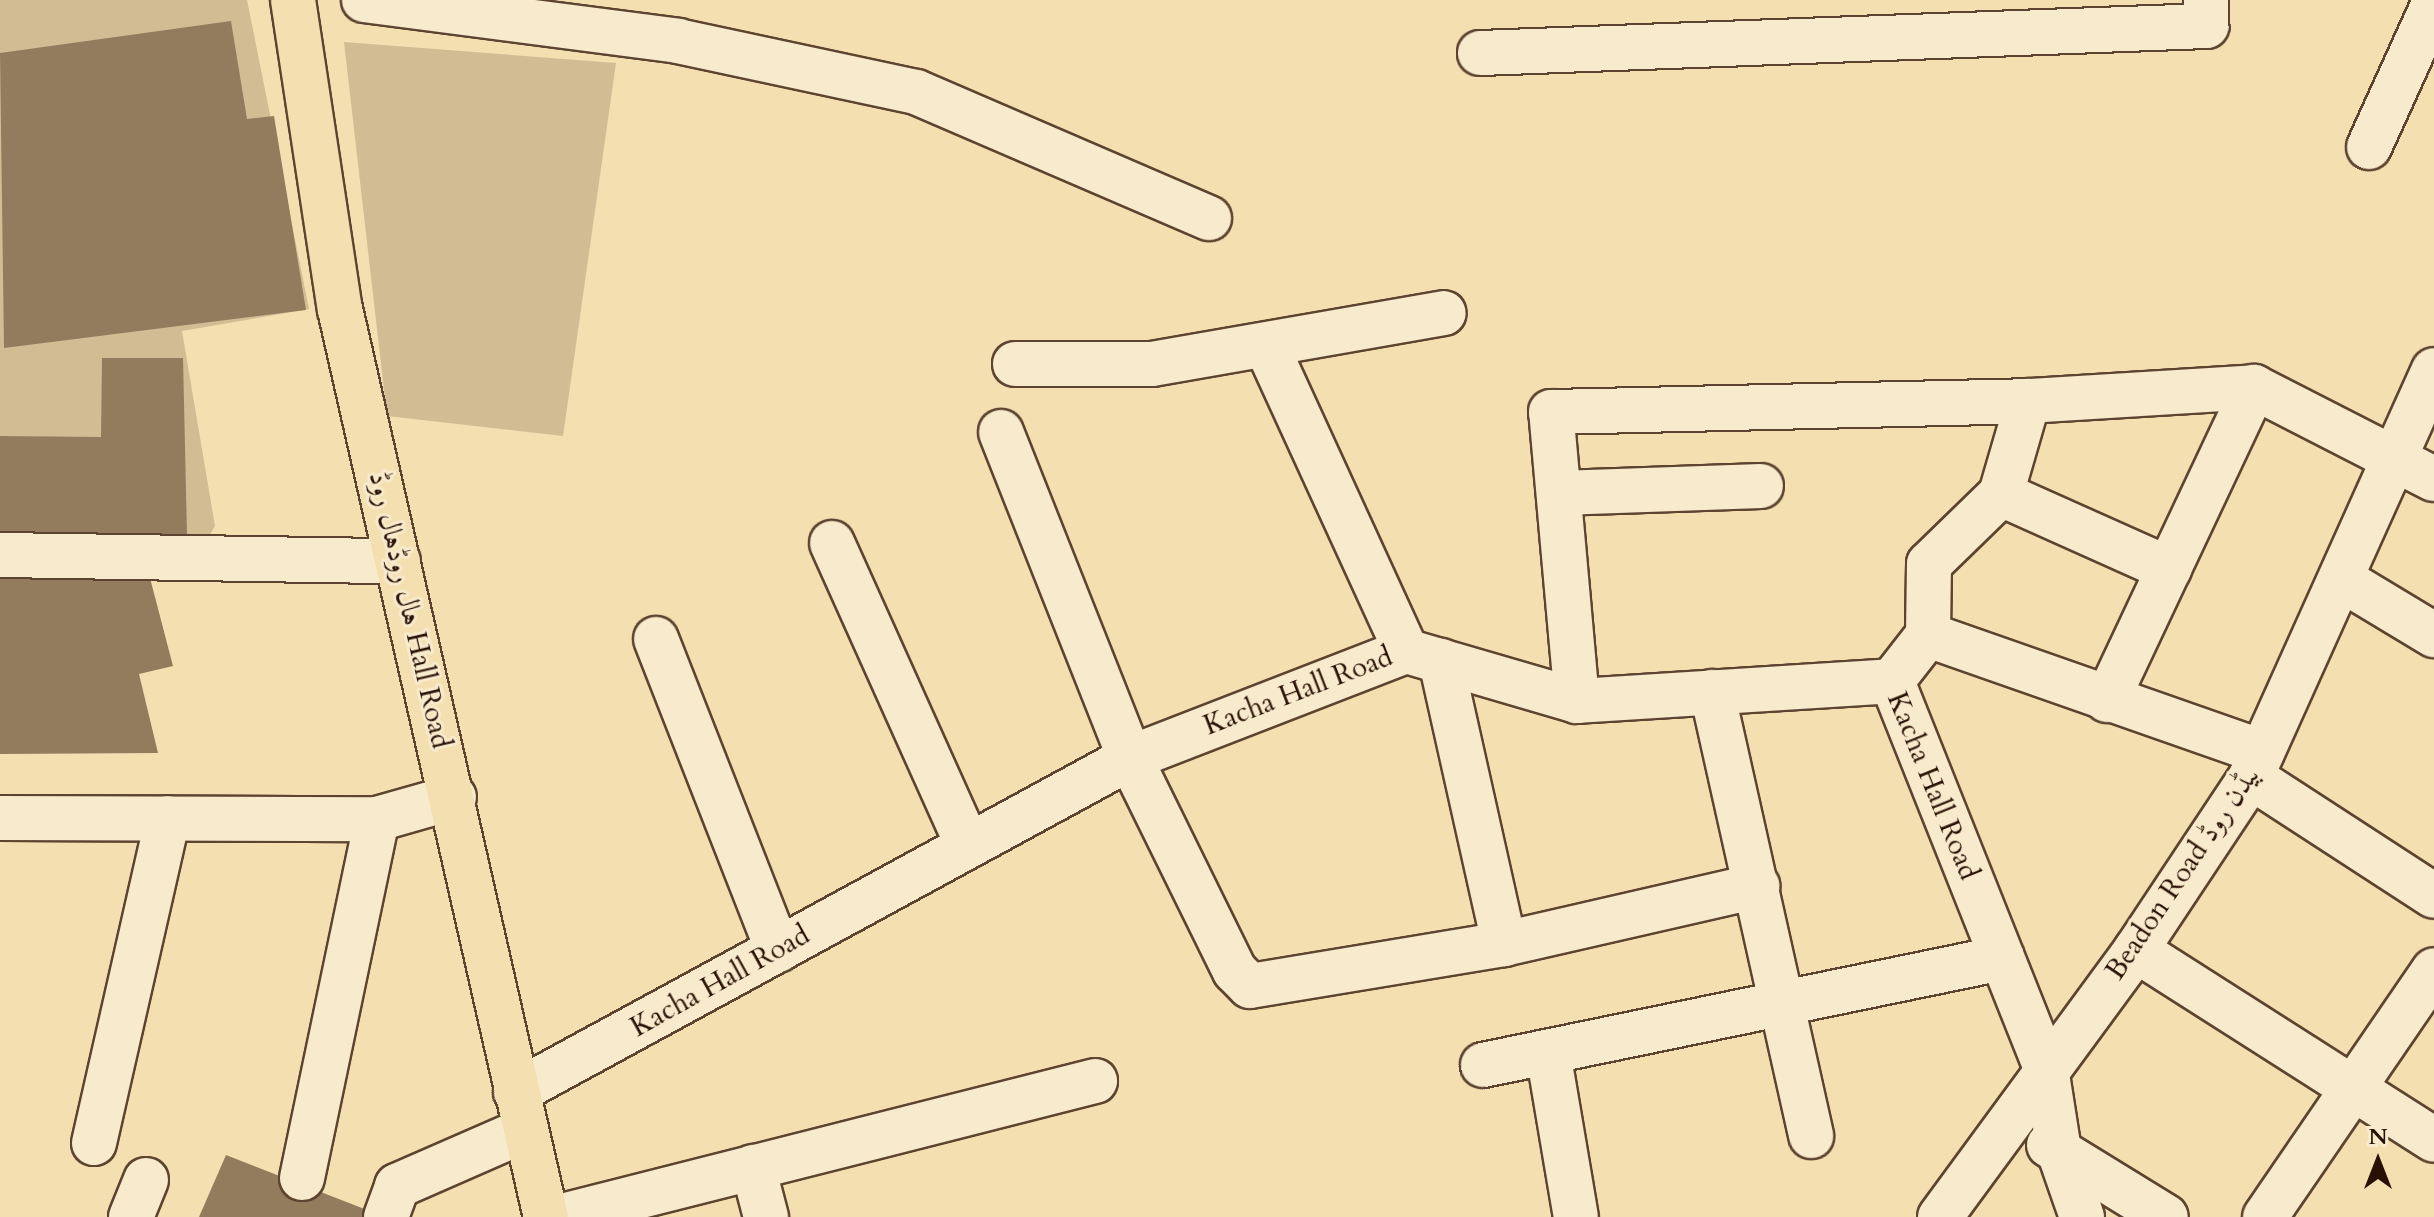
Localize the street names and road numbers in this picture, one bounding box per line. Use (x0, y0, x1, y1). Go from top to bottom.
street label: ہال روڈہال روڈ Hall Road (362, 468, 458, 752)
street label: Kacha Hall Road (1199, 640, 1397, 742)
street label: Kacha Hall Road (1880, 687, 1986, 885)
street label: Beadon Road بیڈن روڈ (2098, 760, 2266, 986)
street label: Kacha Hall Road (625, 918, 815, 1044)

